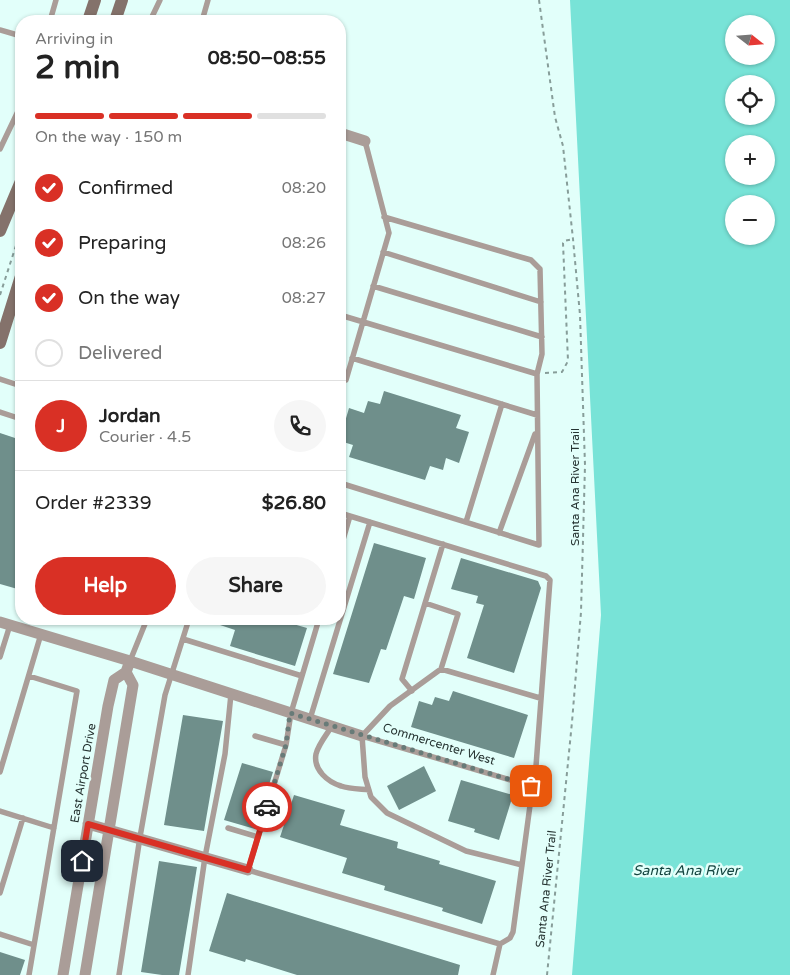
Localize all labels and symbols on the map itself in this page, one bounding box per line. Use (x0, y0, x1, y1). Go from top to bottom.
north arrow (725, 15, 775, 65)
street label: Santa Ana River Trail (568, 428, 582, 546)
street label: Commercenter West (381, 720, 497, 768)
street label: East Airport Drive (67, 722, 99, 824)
pin (510, 765, 552, 807)
courier (242, 782, 292, 832)
street label: Santa Ana River Trail (533, 830, 559, 948)
pin (61, 840, 103, 882)
water label: Santa Ana River (633, 862, 741, 879)

